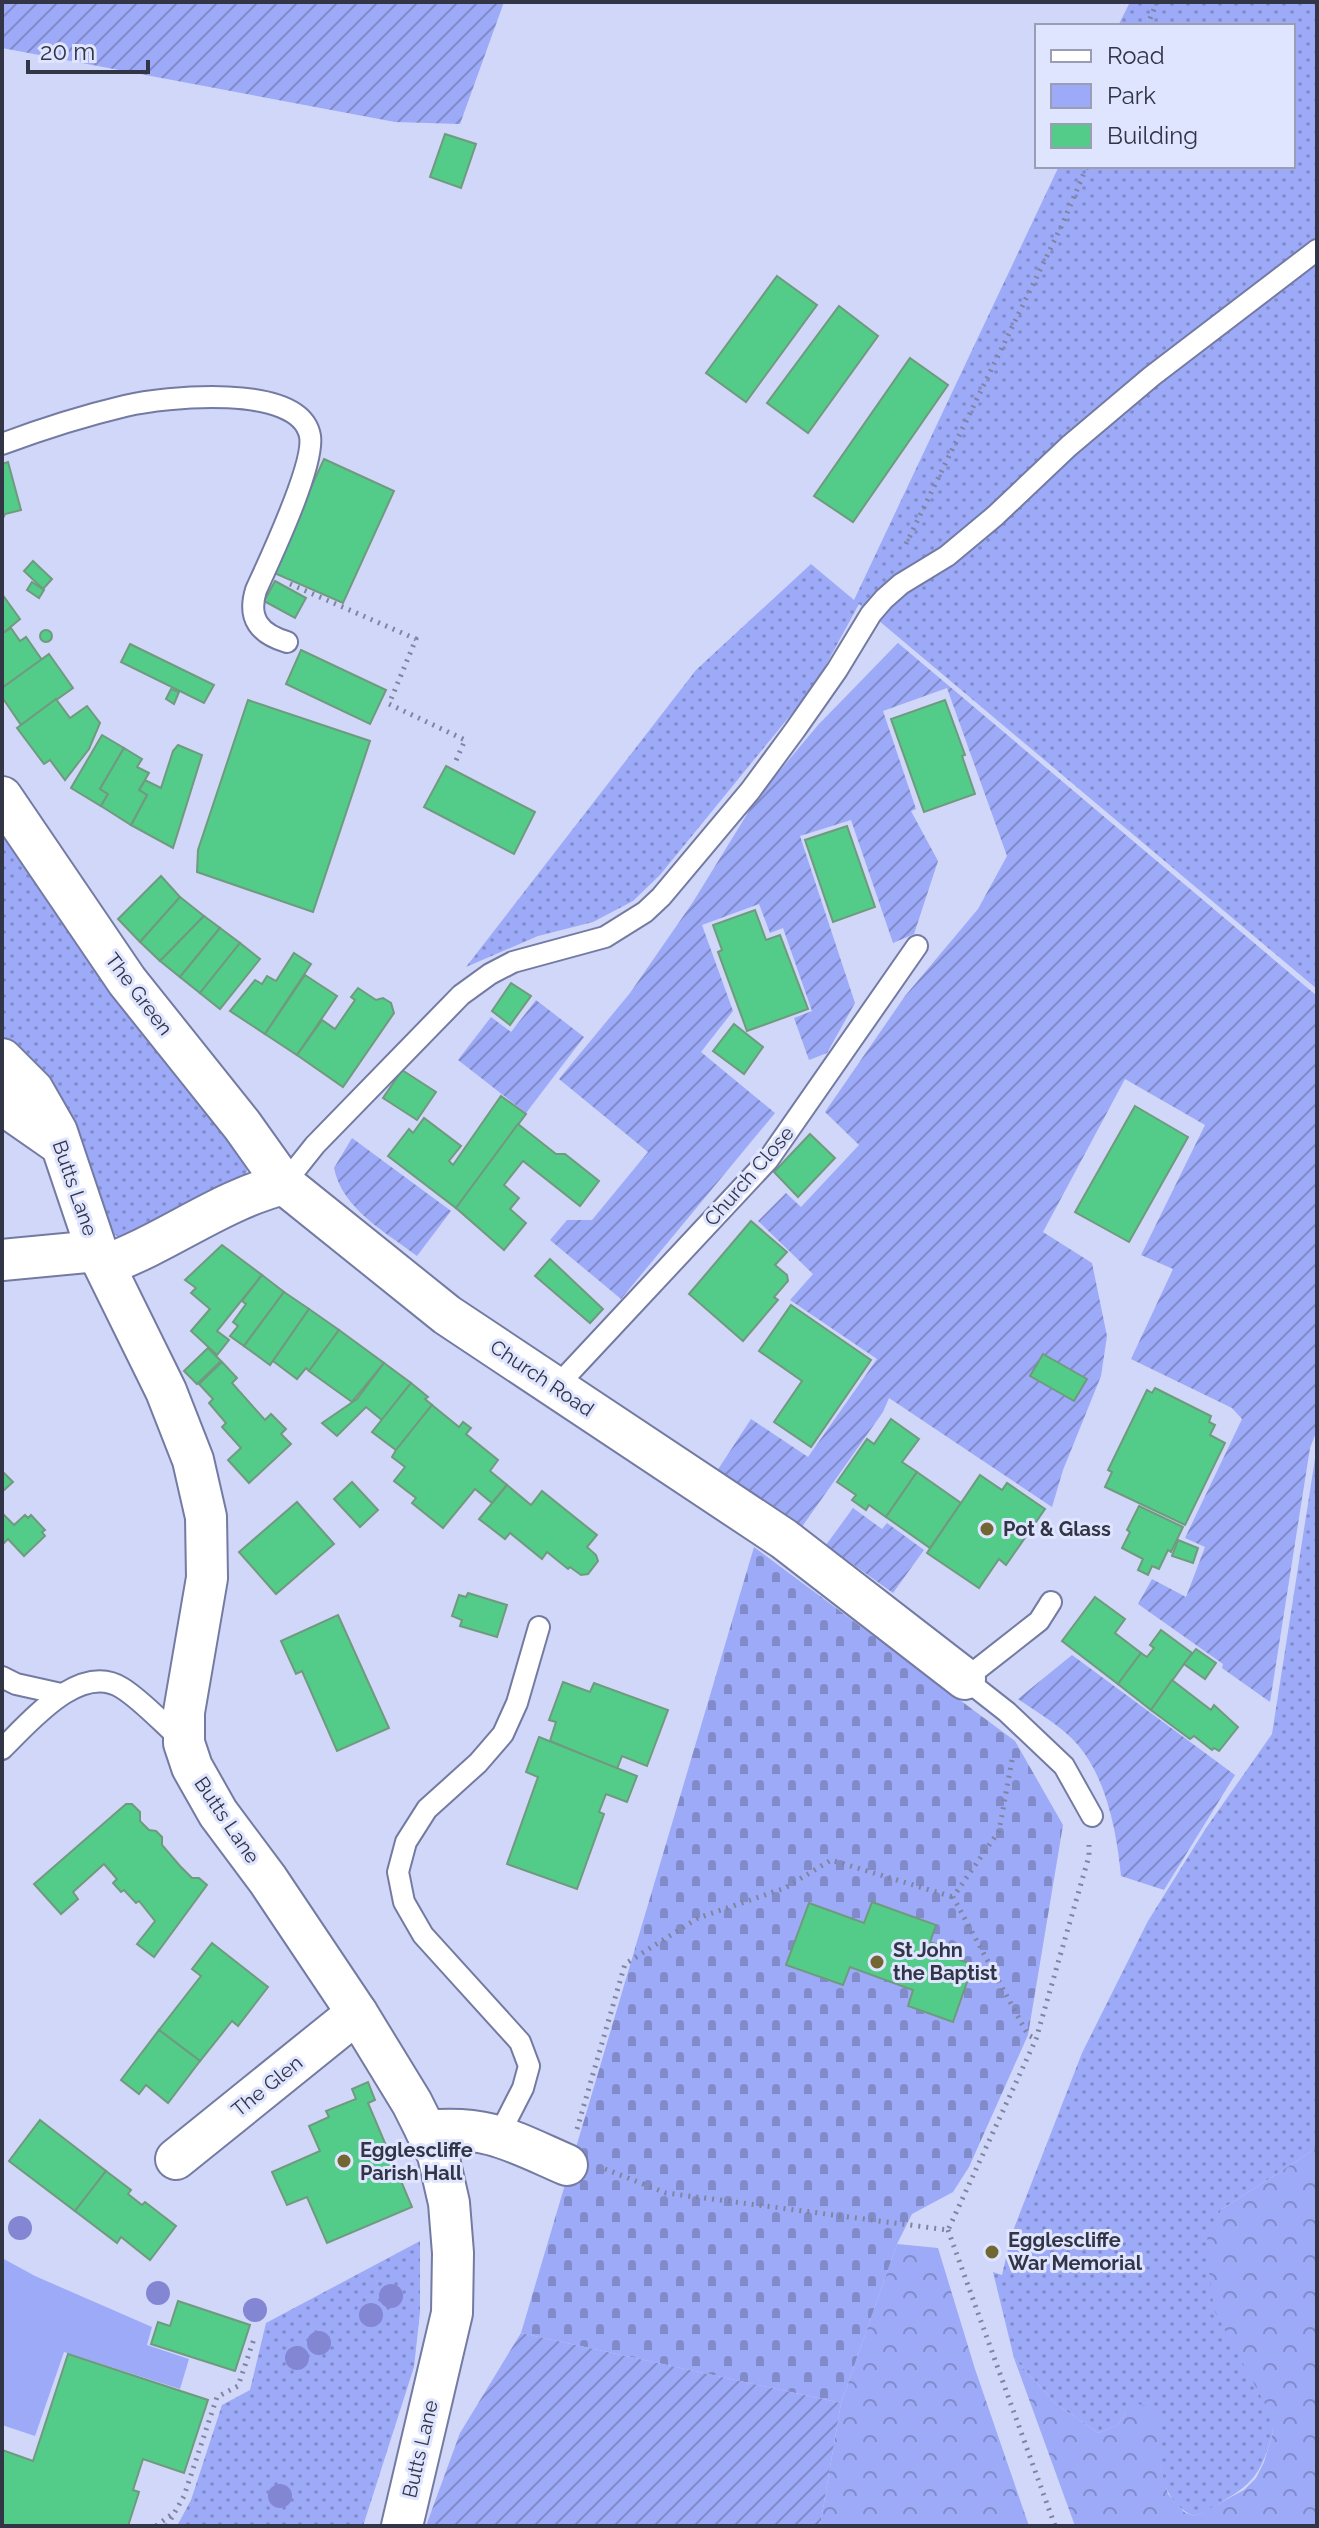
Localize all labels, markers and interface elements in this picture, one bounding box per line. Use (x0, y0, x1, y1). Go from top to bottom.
scale bar (28, 24, 148, 74)
legend (1035, 24, 1295, 168)
text: 20 m (40, 37, 95, 66)
text: Road (1107, 41, 1165, 70)
text: Park (1107, 81, 1156, 110)
text: Building (1107, 121, 1198, 150)
street label: The Green (100, 948, 178, 1040)
street label: Church Close (699, 1121, 799, 1231)
street label: Butts Lane (47, 1137, 103, 1239)
street label: Church Road (486, 1335, 598, 1421)
place label: Pot & Glass (1003, 1517, 1111, 1541)
marker: Pot & Glass (978, 1520, 996, 1538)
street label: Butts Lane (189, 1772, 265, 1868)
place label: St John the Baptist (893, 1938, 998, 1985)
marker: St John the Baptist (868, 1953, 886, 1971)
street label: The Glen (227, 2050, 307, 2122)
place label: Egglescliffe Parish Hall (360, 2138, 473, 2185)
marker: Egglescliffe Parish Hall (335, 2152, 353, 2170)
place label: Egglescliffe War Memorial (1008, 2228, 1143, 2275)
marker: Egglescliffe War Memorial (983, 2243, 1001, 2261)
street label: Butts Lane (397, 2398, 443, 2500)

